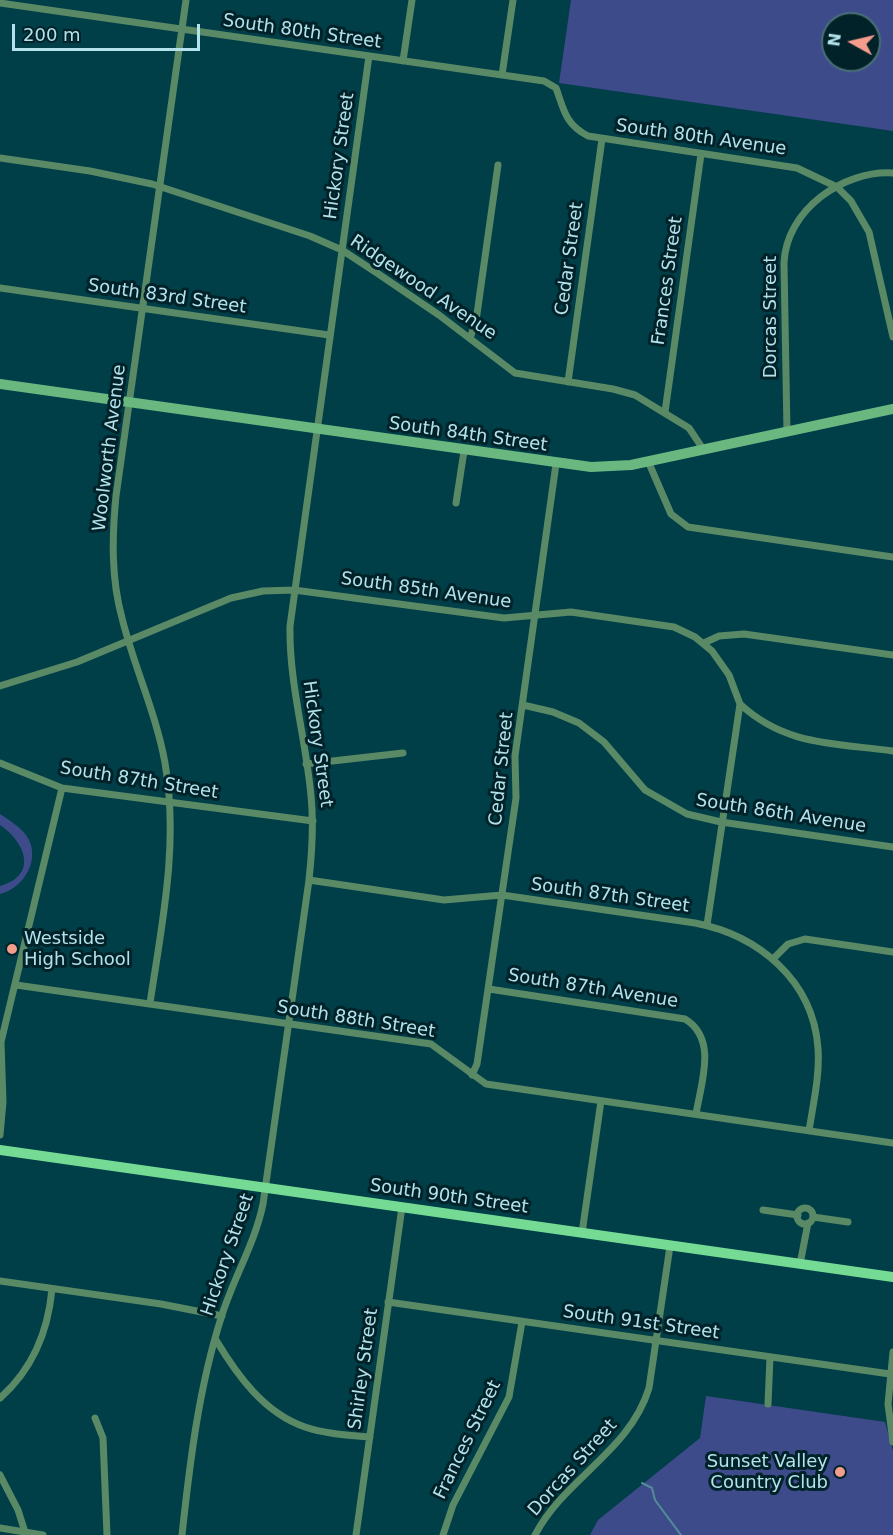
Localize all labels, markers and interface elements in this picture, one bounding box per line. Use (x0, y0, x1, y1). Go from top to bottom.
street label: South 80th Street (221, 10, 383, 54)
scale bar (15, 12, 202, 50)
north arrow (821, 12, 881, 72)
text: 200 m (23, 24, 81, 45)
text: N (824, 32, 845, 48)
street label: Hickory Street (320, 91, 360, 221)
street label: South 80th Avenue (614, 115, 788, 161)
street label: Cedar Street (551, 201, 589, 317)
street label: Frances Street (648, 215, 688, 347)
street label: Ridgewood Avenue (346, 231, 500, 345)
street label: Dorcas Street (760, 256, 782, 378)
street label: South 83rd Street (86, 275, 248, 319)
street label: Woolworth Avenue (89, 363, 131, 533)
street label: South 84th Street (387, 413, 549, 457)
street label: South 85th Avenue (339, 568, 513, 614)
street label: Hickory Street (297, 679, 337, 809)
street label: Cedar Street (485, 711, 519, 827)
street label: South 87th Street (58, 758, 220, 804)
street label: South 86th Avenue (694, 790, 868, 838)
street label: South 87th Street (529, 874, 691, 918)
place label: Westside High School (24, 928, 131, 970)
marker: Westside High School (5, 942, 19, 956)
street label: South 87th Avenue (506, 965, 680, 1013)
street label: South 88th Street (275, 997, 437, 1043)
street label: South 90th Street (368, 1175, 530, 1219)
street label: Hickory Street (197, 1191, 259, 1319)
street label: South 91st Street (561, 1301, 721, 1345)
street label: Shirley Street (345, 1307, 383, 1431)
street label: Frances Street (430, 1377, 506, 1503)
street label: Dorcas Street (524, 1415, 622, 1521)
place label: Sunset Valley Country Club (707, 1451, 828, 1494)
marker: Sunset Valley Country Club (833, 1465, 847, 1479)

